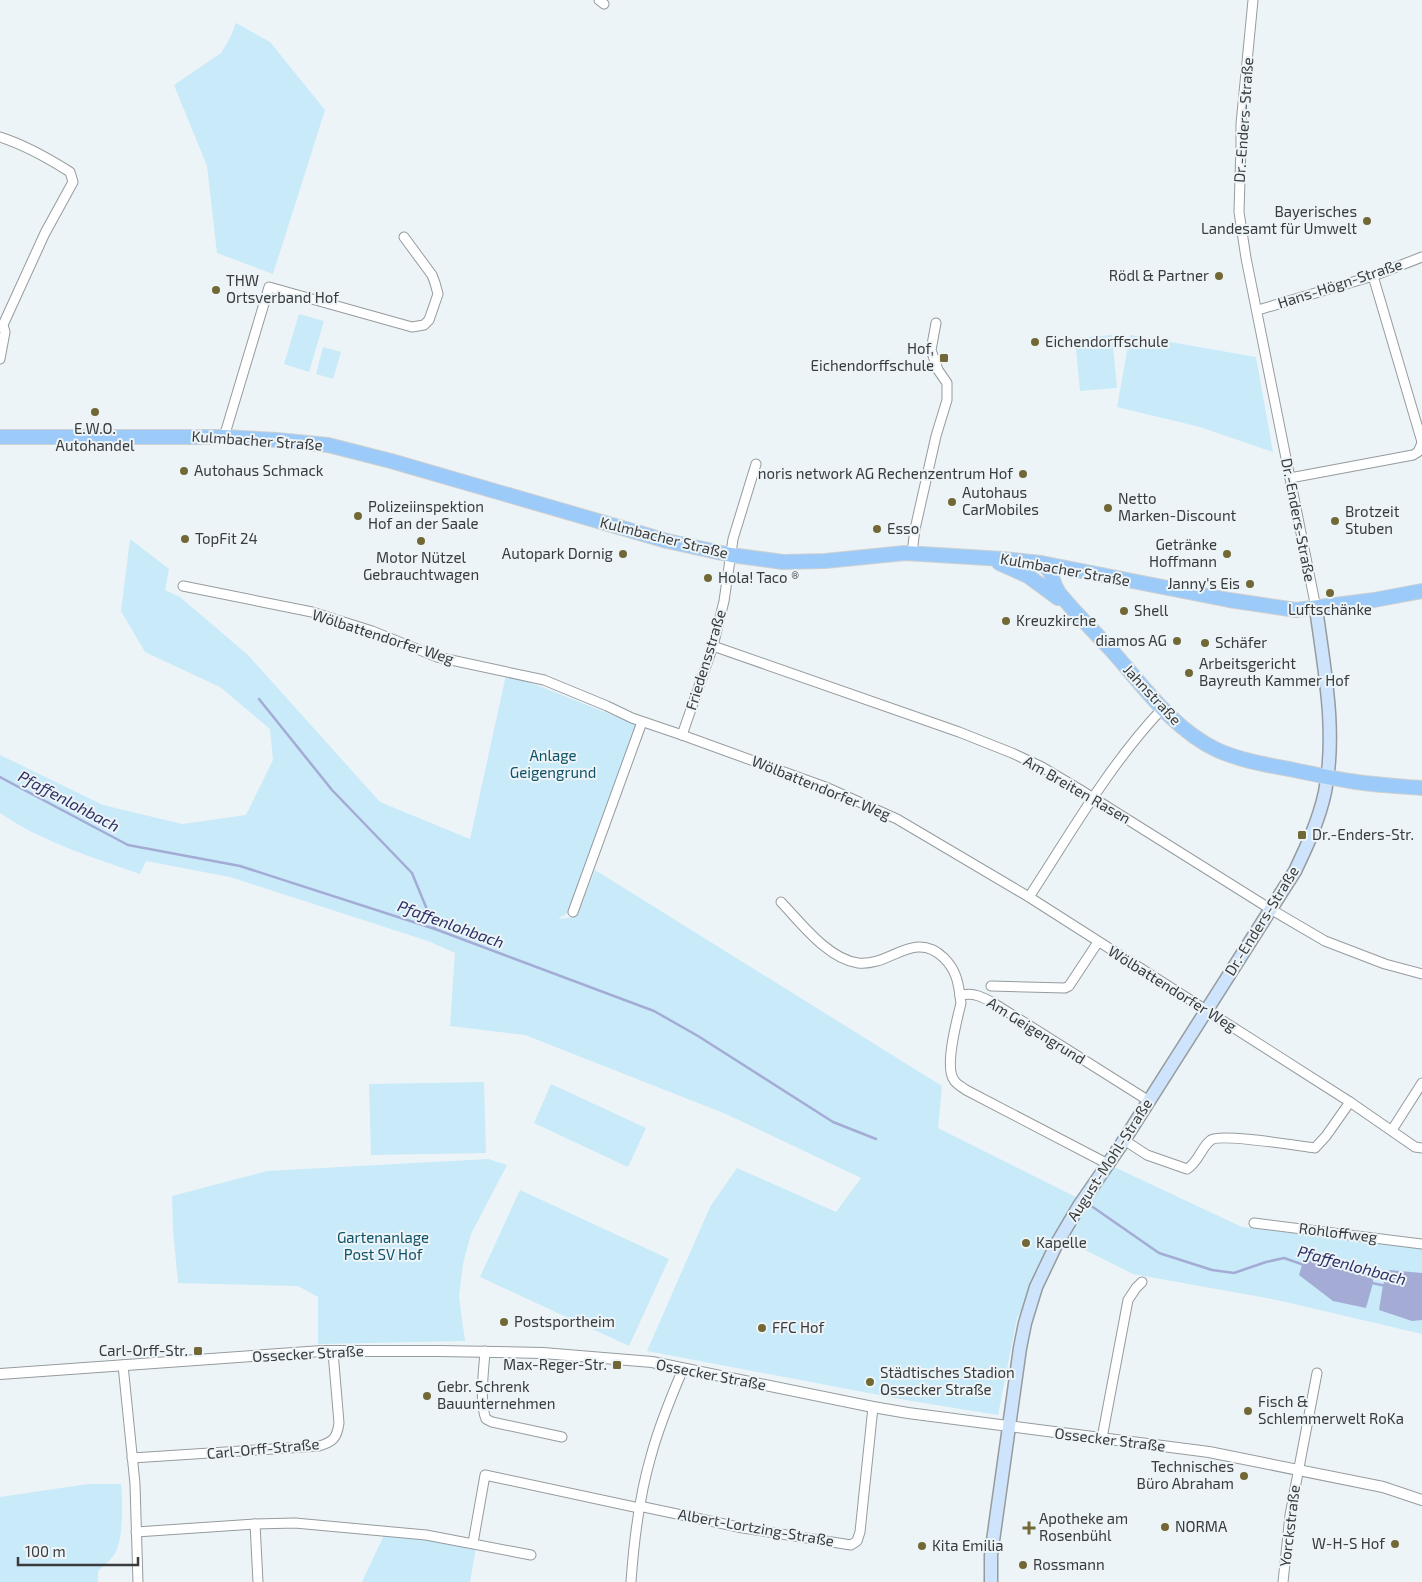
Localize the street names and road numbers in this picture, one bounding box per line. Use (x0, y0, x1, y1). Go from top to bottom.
street label: Dr.-Enders-Straße (1230, 57, 1256, 183)
street label: Hans-Högn-Straße (1275, 254, 1404, 312)
street label: Kulmbacher Straße (191, 426, 323, 454)
street label: Dr.-Enders-Straße (1278, 456, 1320, 583)
street label: Kulmbacher Straße (598, 512, 730, 562)
street label: Kulmbacher Straße (999, 549, 1131, 589)
street label: Wölbattendorfer Weg (310, 605, 457, 668)
street label: Friedensstraße (681, 607, 729, 712)
street label: Jahnstraße (1120, 660, 1185, 728)
street label: Wölbattendorfer Weg (749, 751, 894, 823)
street label: Am Breiten Rasen (1021, 751, 1134, 827)
street label: Dr.-Enders-Straße (1220, 862, 1302, 979)
street label: Wölbattendorfer Weg (1105, 941, 1241, 1035)
street label: Am Geigengrund (984, 993, 1089, 1068)
street label: August-Mohl-Straße (1063, 1095, 1155, 1224)
street label: Rohloffweg (1298, 1218, 1379, 1246)
street label: Ossecker Straße (252, 1341, 364, 1365)
street label: Ossecker Straße (655, 1355, 768, 1394)
street label: Ossecker Straße (1054, 1423, 1167, 1455)
street label: Carl-Orff-Straße (206, 1434, 320, 1462)
street label: Yorckstraße (1275, 1484, 1303, 1568)
street label: Albert-Lortzing-Straße (677, 1504, 836, 1550)

